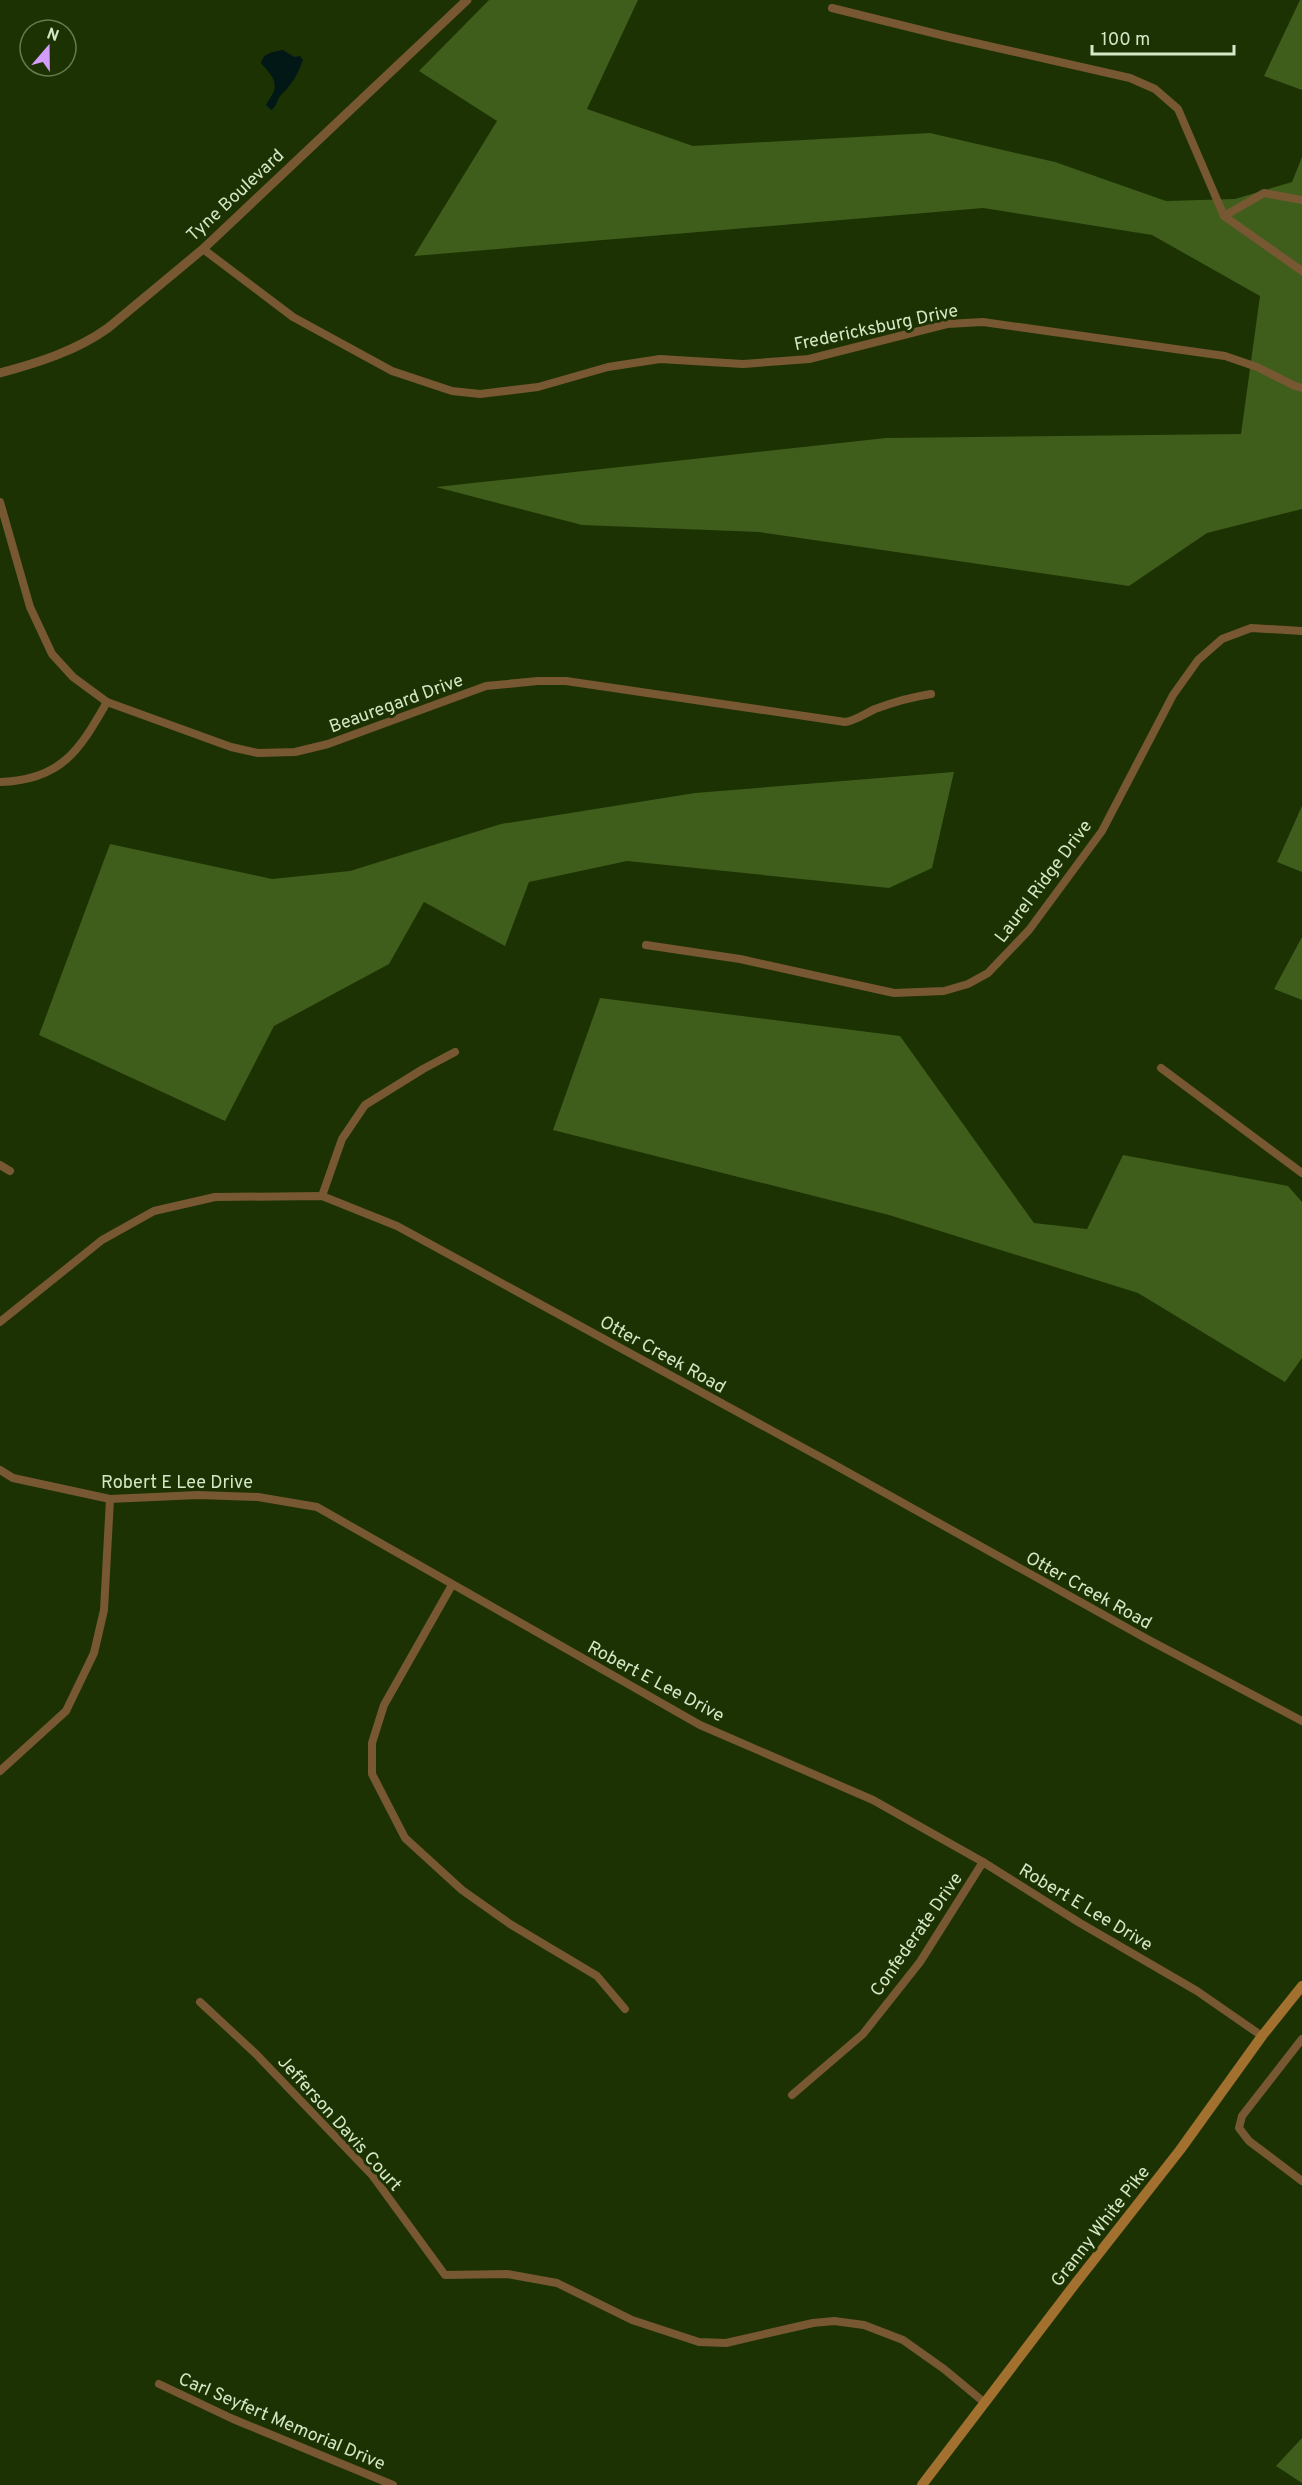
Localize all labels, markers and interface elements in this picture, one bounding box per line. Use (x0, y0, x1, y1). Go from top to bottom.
north arrow (18, 18, 78, 78)
scale bar (1092, 18, 1234, 56)
text: N (44, 24, 61, 47)
text: 100 m (1101, 29, 1150, 52)
street label: Tyne Boulevard (182, 145, 290, 247)
street label: Fredericksburg Drive (792, 300, 961, 357)
street label: Beauregard Drive (326, 669, 467, 739)
street label: Laurel Ridge Drive (990, 816, 1098, 948)
street label: Otter Creek Road (595, 1311, 729, 1399)
street label: Robert E Lee Drive (101, 1472, 253, 1495)
street label: Otter Creek Road (1021, 1547, 1155, 1635)
street label: Robert E Lee Drive (583, 1637, 728, 1728)
street label: Robert E Lee Drive (1014, 1859, 1156, 1957)
street label: Confederate Drive (866, 1868, 969, 2001)
street label: Jefferson Davis Court (272, 2051, 406, 2197)
street label: Granny White Pike (1047, 2162, 1156, 2292)
street label: Carl Seyfert Memorial Drive (174, 2368, 388, 2476)

